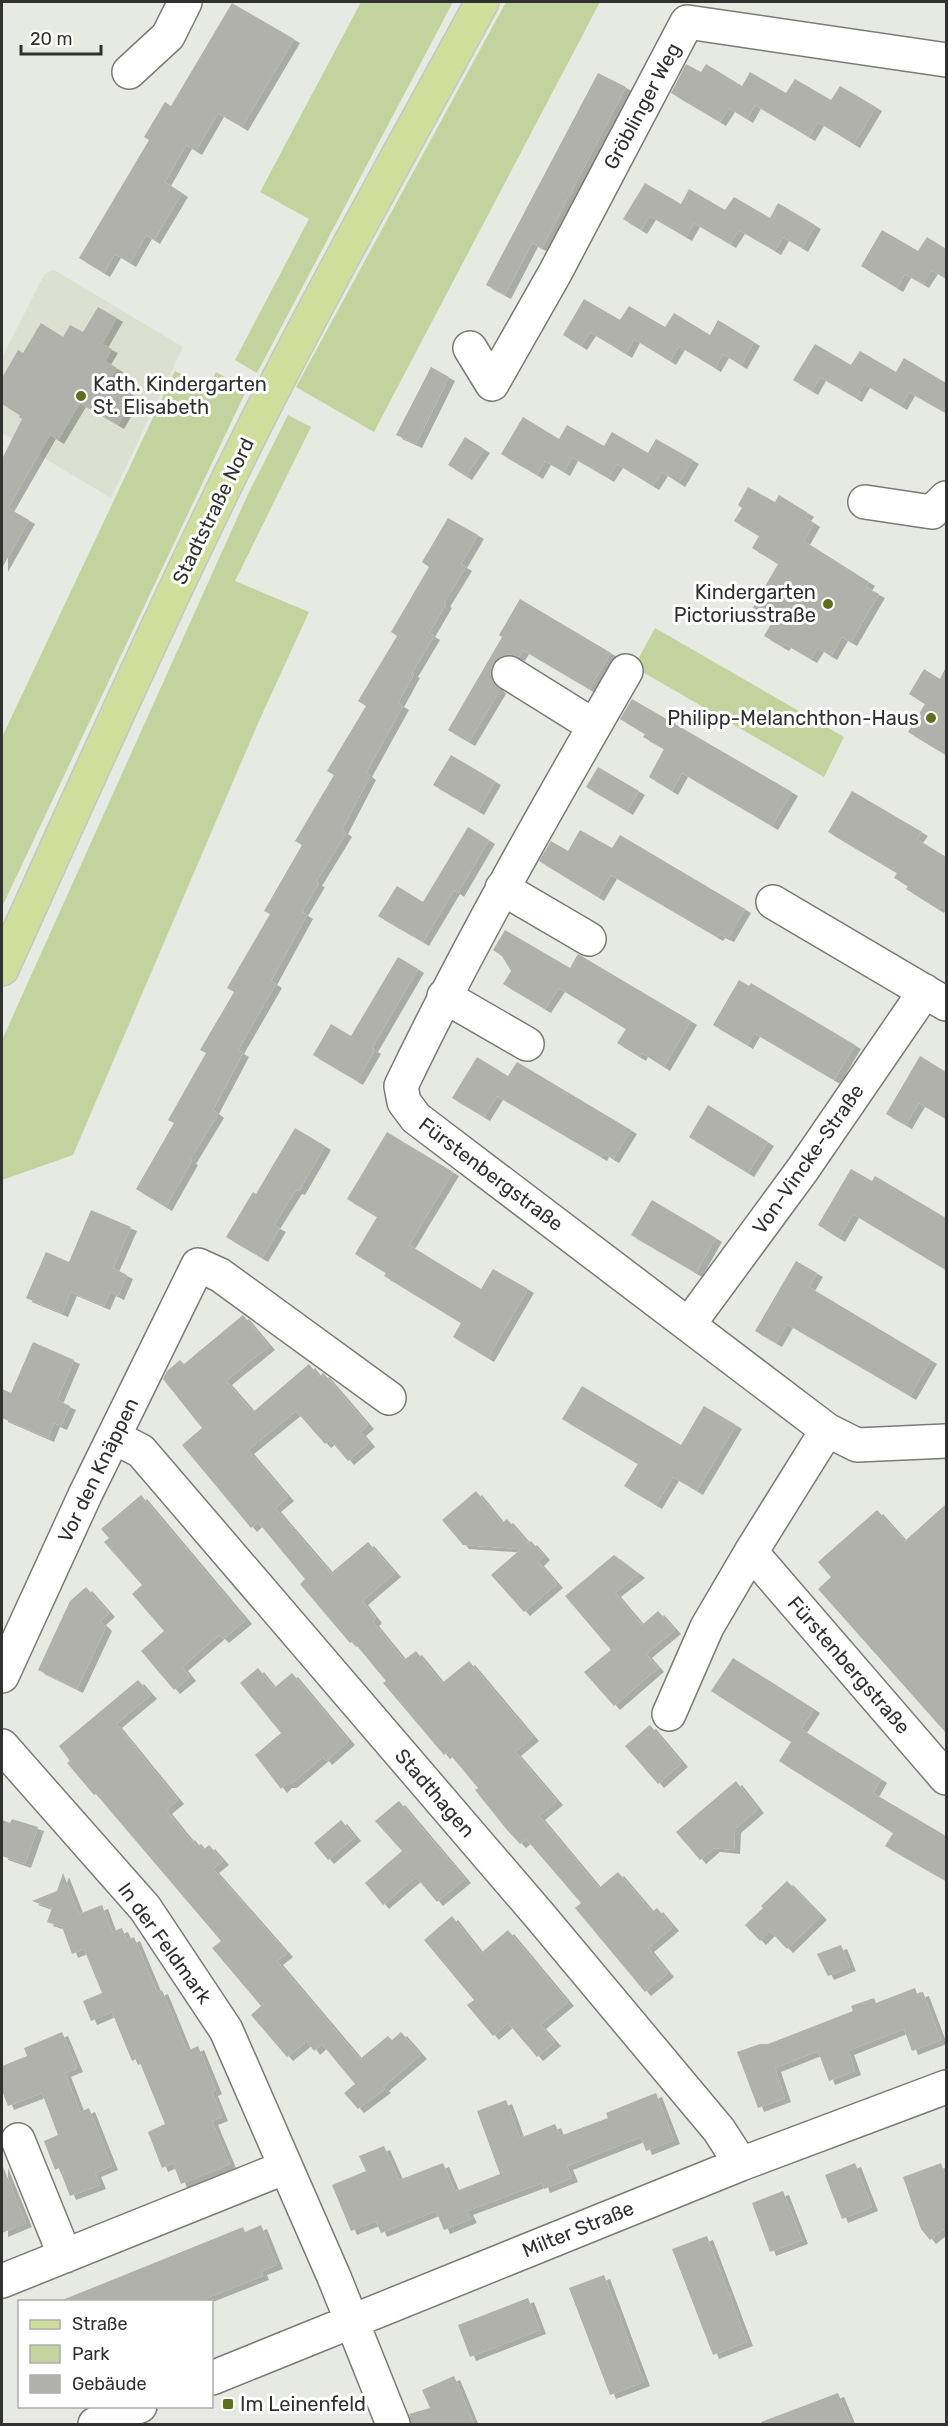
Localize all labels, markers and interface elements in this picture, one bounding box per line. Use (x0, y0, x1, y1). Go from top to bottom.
scale bar (21, 18, 100, 56)
text: 20 m (30, 28, 72, 50)
street label: Gröblinger Weg (599, 39, 685, 173)
place label: Kath. Kindergarten St. Elisabeth (93, 372, 267, 419)
marker: Kath. Kindergarten St. Elisabeth (74, 389, 88, 403)
street label: Stadtstraße Nord (167, 434, 259, 588)
place label: Kindergarten Pictoriusstraße (674, 580, 816, 627)
marker: Kindergarten Pictoriusstraße (821, 597, 835, 611)
place label: Philipp-Melanchthon-Haus (667, 706, 919, 730)
marker: Philipp-Melanchthon-Haus (924, 711, 938, 725)
street label: Von-Vincke-Straße (747, 1079, 869, 1239)
street label: Fürstenbergstraße (414, 1112, 568, 1236)
street label: Vor den Knäppen (53, 1394, 143, 1546)
street label: Fürstenbergstraße (783, 1591, 915, 1739)
street label: Stadthagen (390, 1744, 480, 1842)
street label: In der Feldmark (113, 1878, 217, 2009)
street label: Milter Straße (519, 2196, 637, 2262)
legend (18, 2300, 213, 2408)
text: Straße (72, 2313, 128, 2335)
text: Park (72, 2343, 110, 2365)
text: Gebäude (72, 2373, 147, 2395)
place label: Im Leinenfeld (240, 2392, 366, 2416)
marker: Im Leinenfeld (221, 2397, 235, 2411)

